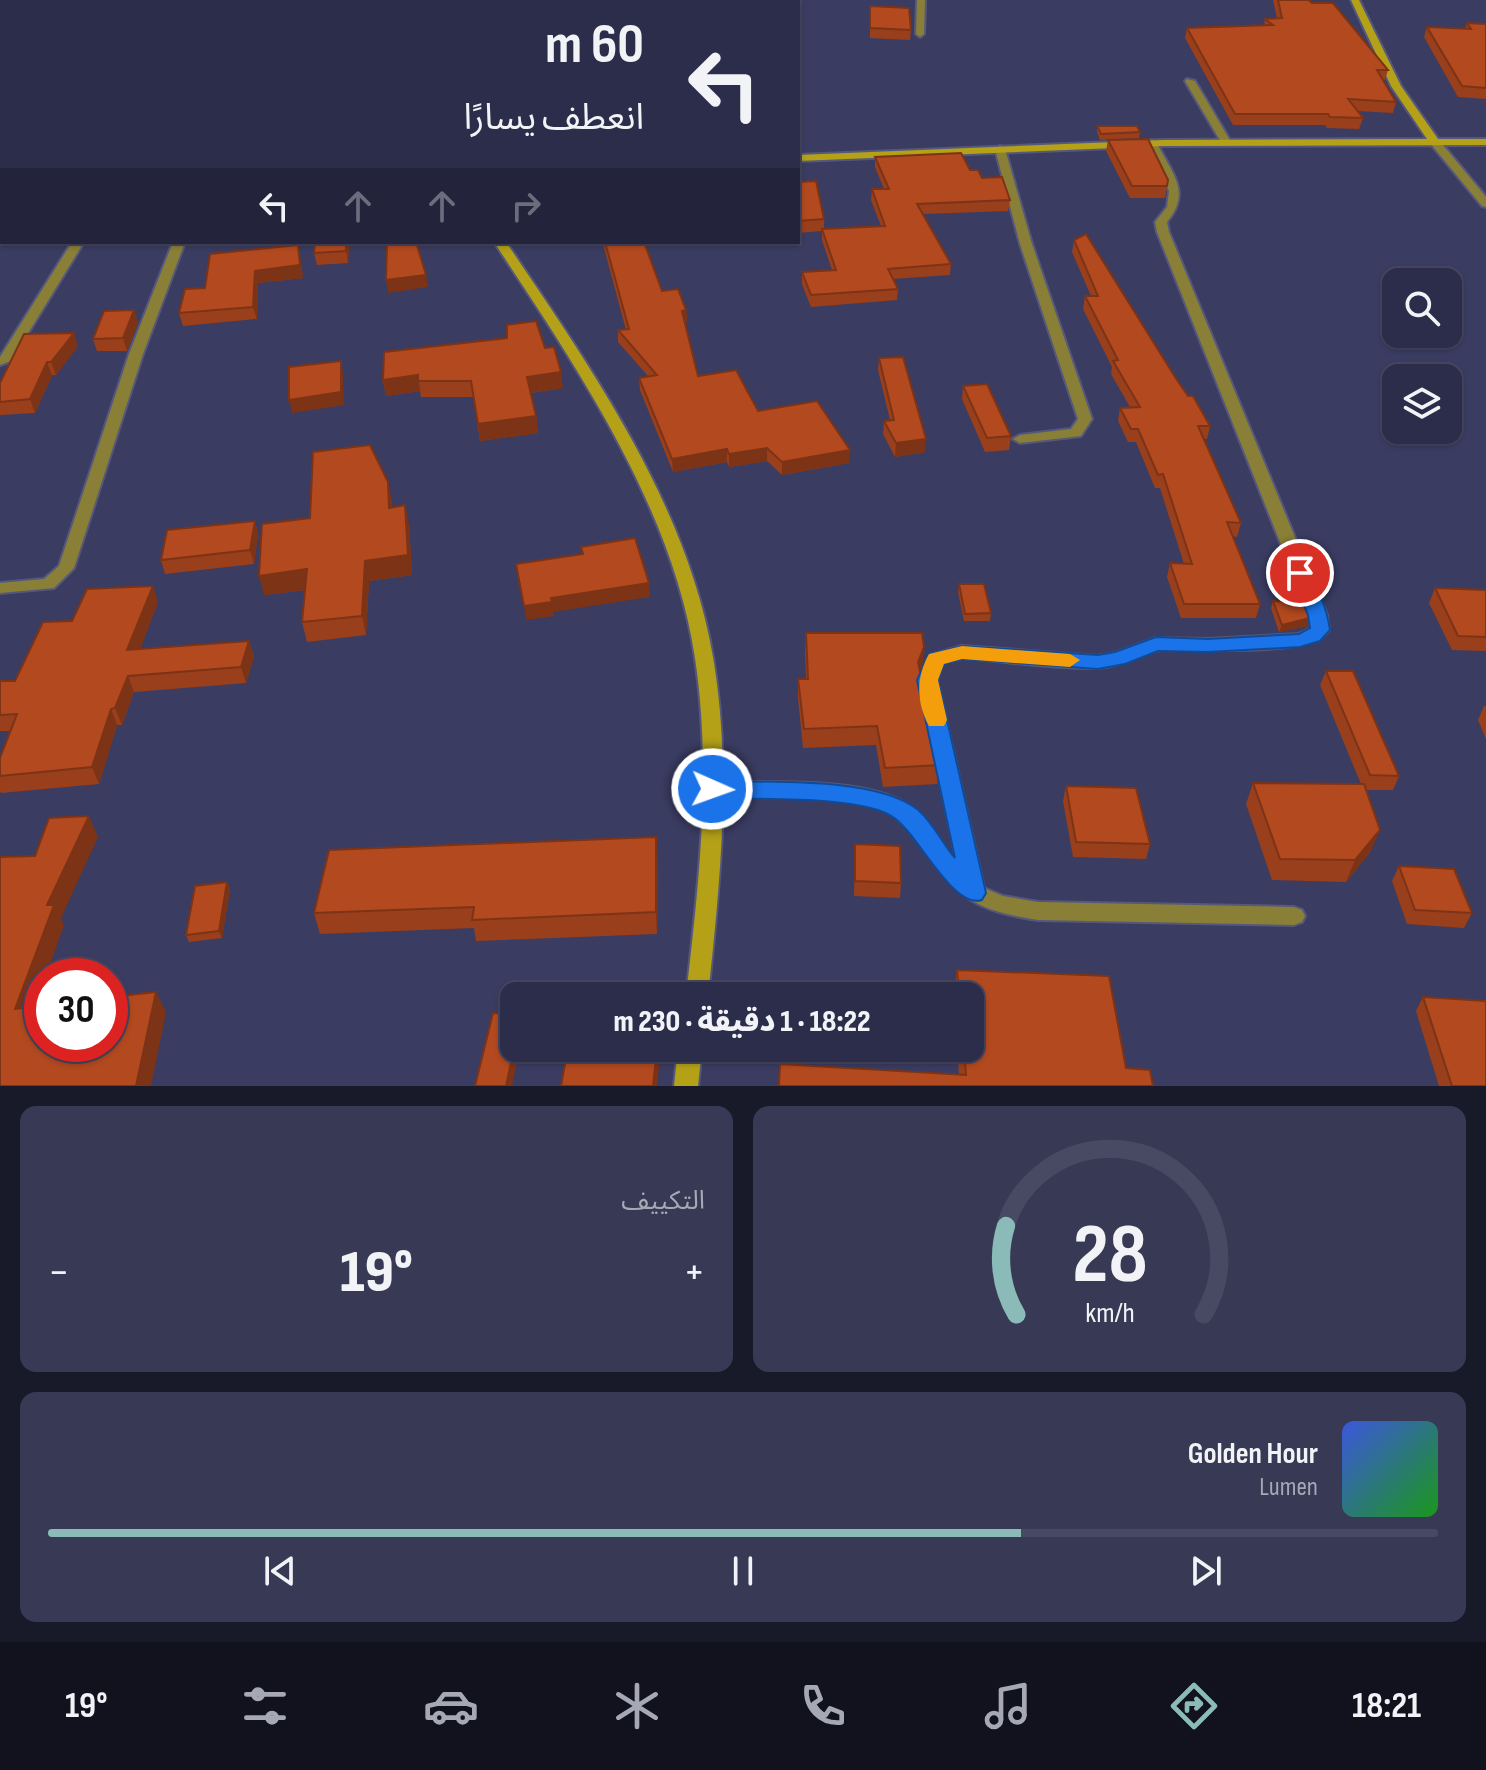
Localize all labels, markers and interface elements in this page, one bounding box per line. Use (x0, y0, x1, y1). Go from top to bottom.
text: 60 m (545, 12, 644, 79)
icon: left (672, 32, 776, 136)
text: انعطف يسارًا (463, 97, 644, 140)
icon: left (252, 184, 296, 228)
icon: ahead (336, 184, 380, 228)
icon: ahead (420, 184, 464, 228)
icon: right (504, 184, 548, 228)
map controls (1382, 268, 1462, 444)
button: search (1382, 268, 1462, 348)
button: layers (1382, 364, 1462, 444)
pin (1266, 539, 1334, 607)
icon: arrive (1278, 551, 1322, 595)
position arrow (670, 747, 754, 831)
speed limit sign: 30 (24, 958, 128, 1062)
text: 18:22 · 1 دقيقة · 230 m (613, 1004, 871, 1040)
text: التكييف (621, 1186, 705, 1217)
text: 28 (1072, 1206, 1147, 1306)
text: 19° (340, 1237, 413, 1309)
text: − (48, 1246, 70, 1299)
text: + (683, 1246, 705, 1299)
text: km/h (1085, 1296, 1134, 1331)
text: Golden Hour (1188, 1436, 1318, 1472)
text: Lumen (1259, 1472, 1318, 1503)
icon: previous (258, 1549, 302, 1593)
icon: pause (721, 1549, 765, 1593)
icon: next (1184, 1549, 1228, 1593)
icon: filters (237, 1678, 293, 1734)
icon: car (423, 1678, 479, 1734)
icon: climate (609, 1678, 665, 1734)
icon: phone (795, 1678, 851, 1734)
icon: music (980, 1678, 1036, 1734)
icon: directions (1166, 1678, 1222, 1734)
text: 19° (65, 1685, 107, 1728)
text: 18:21 (1352, 1685, 1421, 1728)

